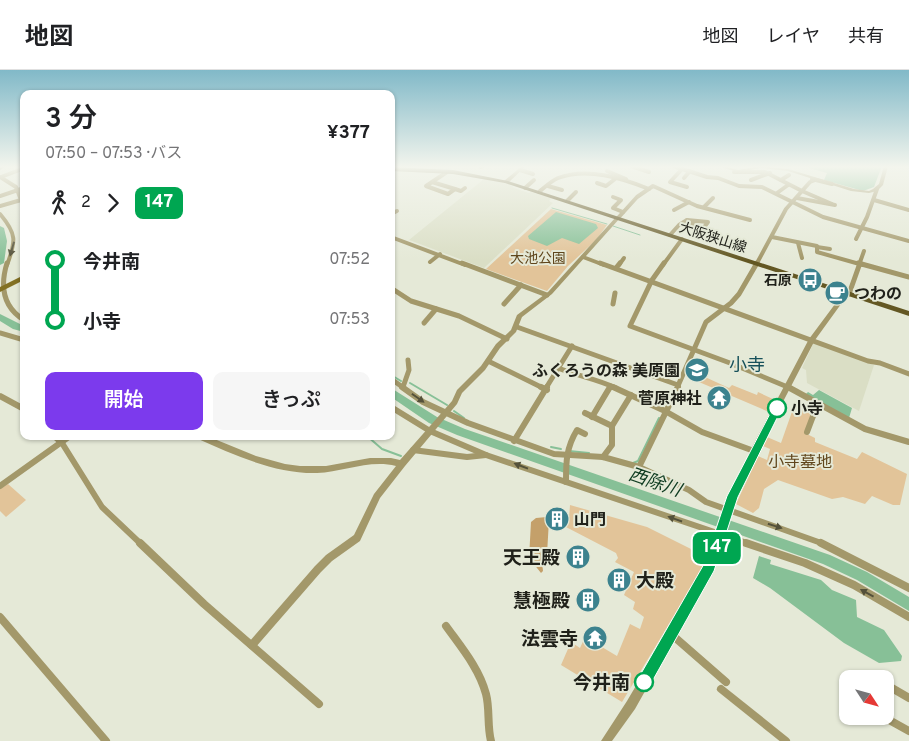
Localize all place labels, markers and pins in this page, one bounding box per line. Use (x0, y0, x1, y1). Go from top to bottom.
bus stop icon: 石原 (797, 267, 823, 293)
place label: 石原 (764, 273, 792, 290)
cafe icon: つわの (824, 280, 850, 306)
place label: つわの (854, 285, 902, 305)
school or university icon: ふくろうの森 美原園 (684, 357, 710, 383)
place label: ふくろうの森 美原園 (532, 362, 680, 382)
temple icon: 菅原神社 (706, 385, 732, 411)
place label: 菅原神社 (638, 389, 702, 410)
marker: 小寺 (767, 398, 787, 418)
place label: 小寺 (791, 400, 823, 420)
building icon: 山門 (544, 506, 570, 532)
place label: 山門 (574, 511, 606, 531)
building icon: 天王殿 (565, 544, 591, 570)
place label: 天王殿 (503, 547, 560, 571)
building icon: 大殿 (606, 567, 632, 593)
place label: 大殿 (636, 570, 674, 594)
building icon: 慧極殿 (575, 587, 601, 613)
place label: 慧極殿 (513, 590, 570, 614)
temple icon: 法雲寺 (582, 625, 608, 651)
place label: 法雲寺 (521, 628, 578, 652)
place label: 今井南 (573, 672, 630, 696)
marker: 今井南 (634, 672, 654, 692)

